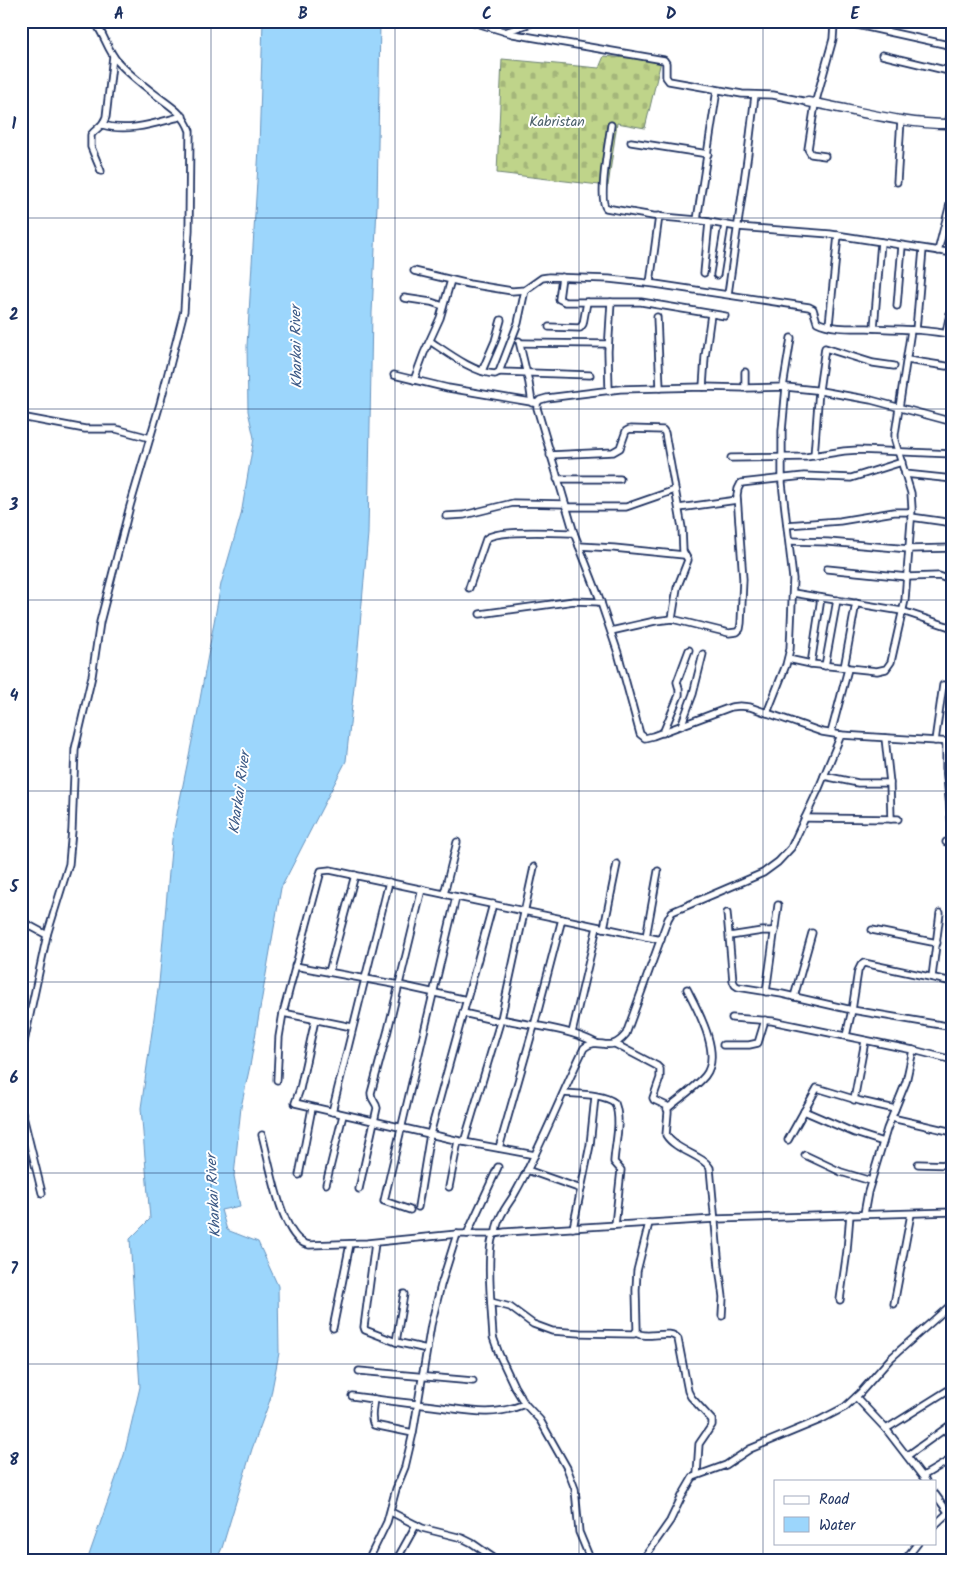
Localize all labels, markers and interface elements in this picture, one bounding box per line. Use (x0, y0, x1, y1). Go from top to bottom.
text: A (114, 2, 124, 27)
text: B (298, 2, 308, 27)
text: C (482, 2, 492, 27)
text: D (666, 2, 677, 27)
text: E (851, 2, 861, 27)
park label: Kabristan (529, 111, 585, 133)
text: 1 (12, 112, 17, 137)
water label: Kharkai River (284, 302, 310, 389)
text: 2 (9, 303, 19, 328)
text: 3 (9, 493, 19, 518)
text: 4 (10, 684, 19, 709)
water label: Kharkai River (222, 747, 258, 836)
text: 5 (9, 875, 20, 900)
text: 6 (10, 1066, 19, 1091)
water label: Kharkai River (200, 1151, 228, 1238)
text: 7 (10, 1257, 18, 1282)
text: 8 (9, 1448, 19, 1473)
legend (774, 1480, 936, 1544)
text: Road (819, 1488, 850, 1512)
text: Water (819, 1514, 856, 1538)

